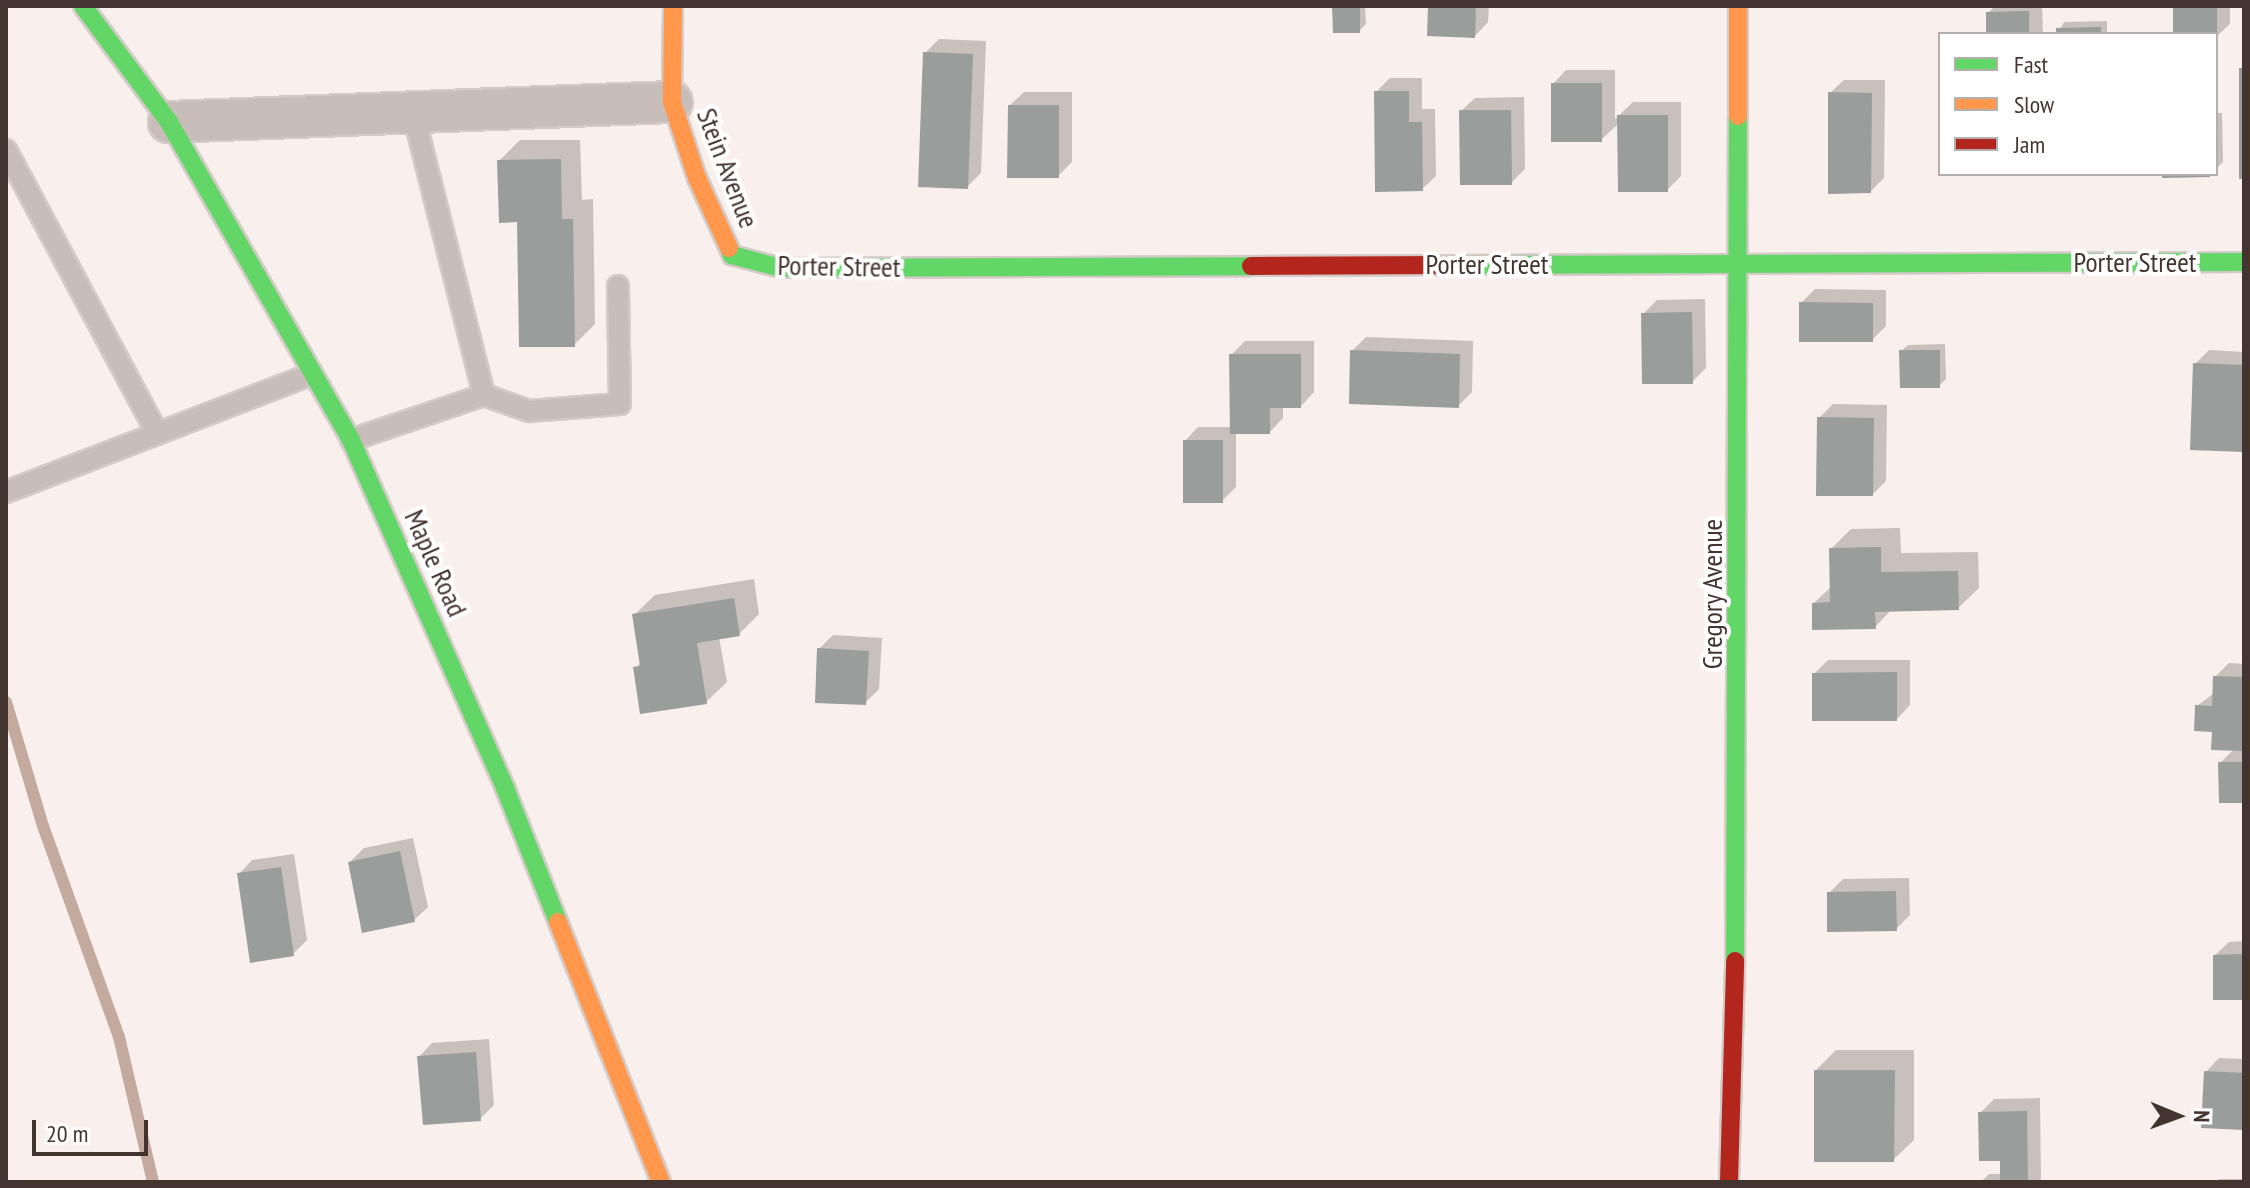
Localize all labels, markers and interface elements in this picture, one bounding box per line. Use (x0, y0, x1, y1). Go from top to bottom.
legend (1938, 32, 2218, 176)
text: Fast (2014, 49, 2048, 80)
text: Slow (2014, 89, 2054, 120)
street label: Stein Avenue (690, 103, 766, 233)
text: Jam (2014, 129, 2045, 160)
street label: Porter Street (2074, 245, 2196, 279)
street label: Porter Street (1426, 247, 1548, 281)
street label: Porter Street (777, 248, 901, 284)
street label: Maple Road (398, 505, 474, 621)
street label: Gregory Avenue (1695, 518, 1729, 670)
north arrow (2138, 1076, 2218, 1156)
scale bar (36, 1104, 152, 1154)
text: N (2188, 1110, 2216, 1123)
text: 20 m (46, 1118, 88, 1149)

